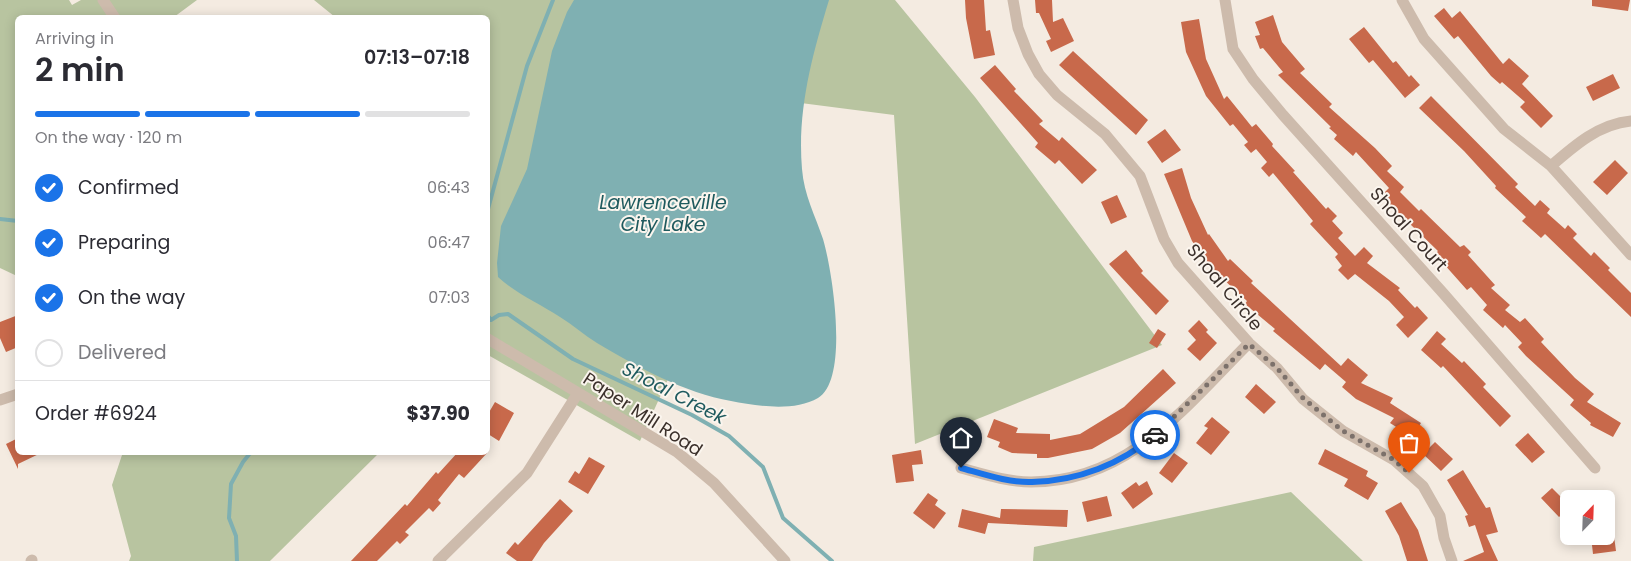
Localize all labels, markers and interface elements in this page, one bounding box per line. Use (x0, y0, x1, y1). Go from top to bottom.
text: Arriving in (35, 27, 114, 50)
text: 07:13–07:18 (364, 44, 470, 71)
text: 2 min (35, 47, 125, 92)
text: On the way · 120 m (35, 126, 182, 149)
icon: check (35, 174, 63, 202)
text: Confirmed (78, 174, 179, 201)
text: 06:43 (427, 176, 470, 199)
street label: Shoal Court (1365, 182, 1453, 276)
water label: Lawrenceville City Lake (599, 189, 727, 238)
icon: check (35, 229, 63, 257)
text: Preparing (78, 229, 170, 256)
text: 06:47 (428, 231, 470, 254)
street label: Shoal Circle (1181, 238, 1269, 336)
icon: check (35, 284, 63, 312)
text: On the way (78, 284, 185, 311)
text: 07:03 (428, 286, 470, 309)
text: Delivered (78, 339, 167, 366)
water label: Shoal Creek (617, 355, 732, 431)
street label: Paper Mill Road (578, 366, 708, 462)
text: Order #6924 (35, 400, 157, 427)
text: $37.90 (406, 400, 470, 427)
courier (1130, 410, 1180, 460)
pin (940, 417, 982, 468)
icon: car (1141, 421, 1169, 449)
pin (1388, 422, 1430, 473)
icon: home (947, 424, 975, 452)
icon: bag (1395, 429, 1423, 457)
north arrow (1560, 490, 1615, 545)
map controls (1560, 490, 1615, 545)

